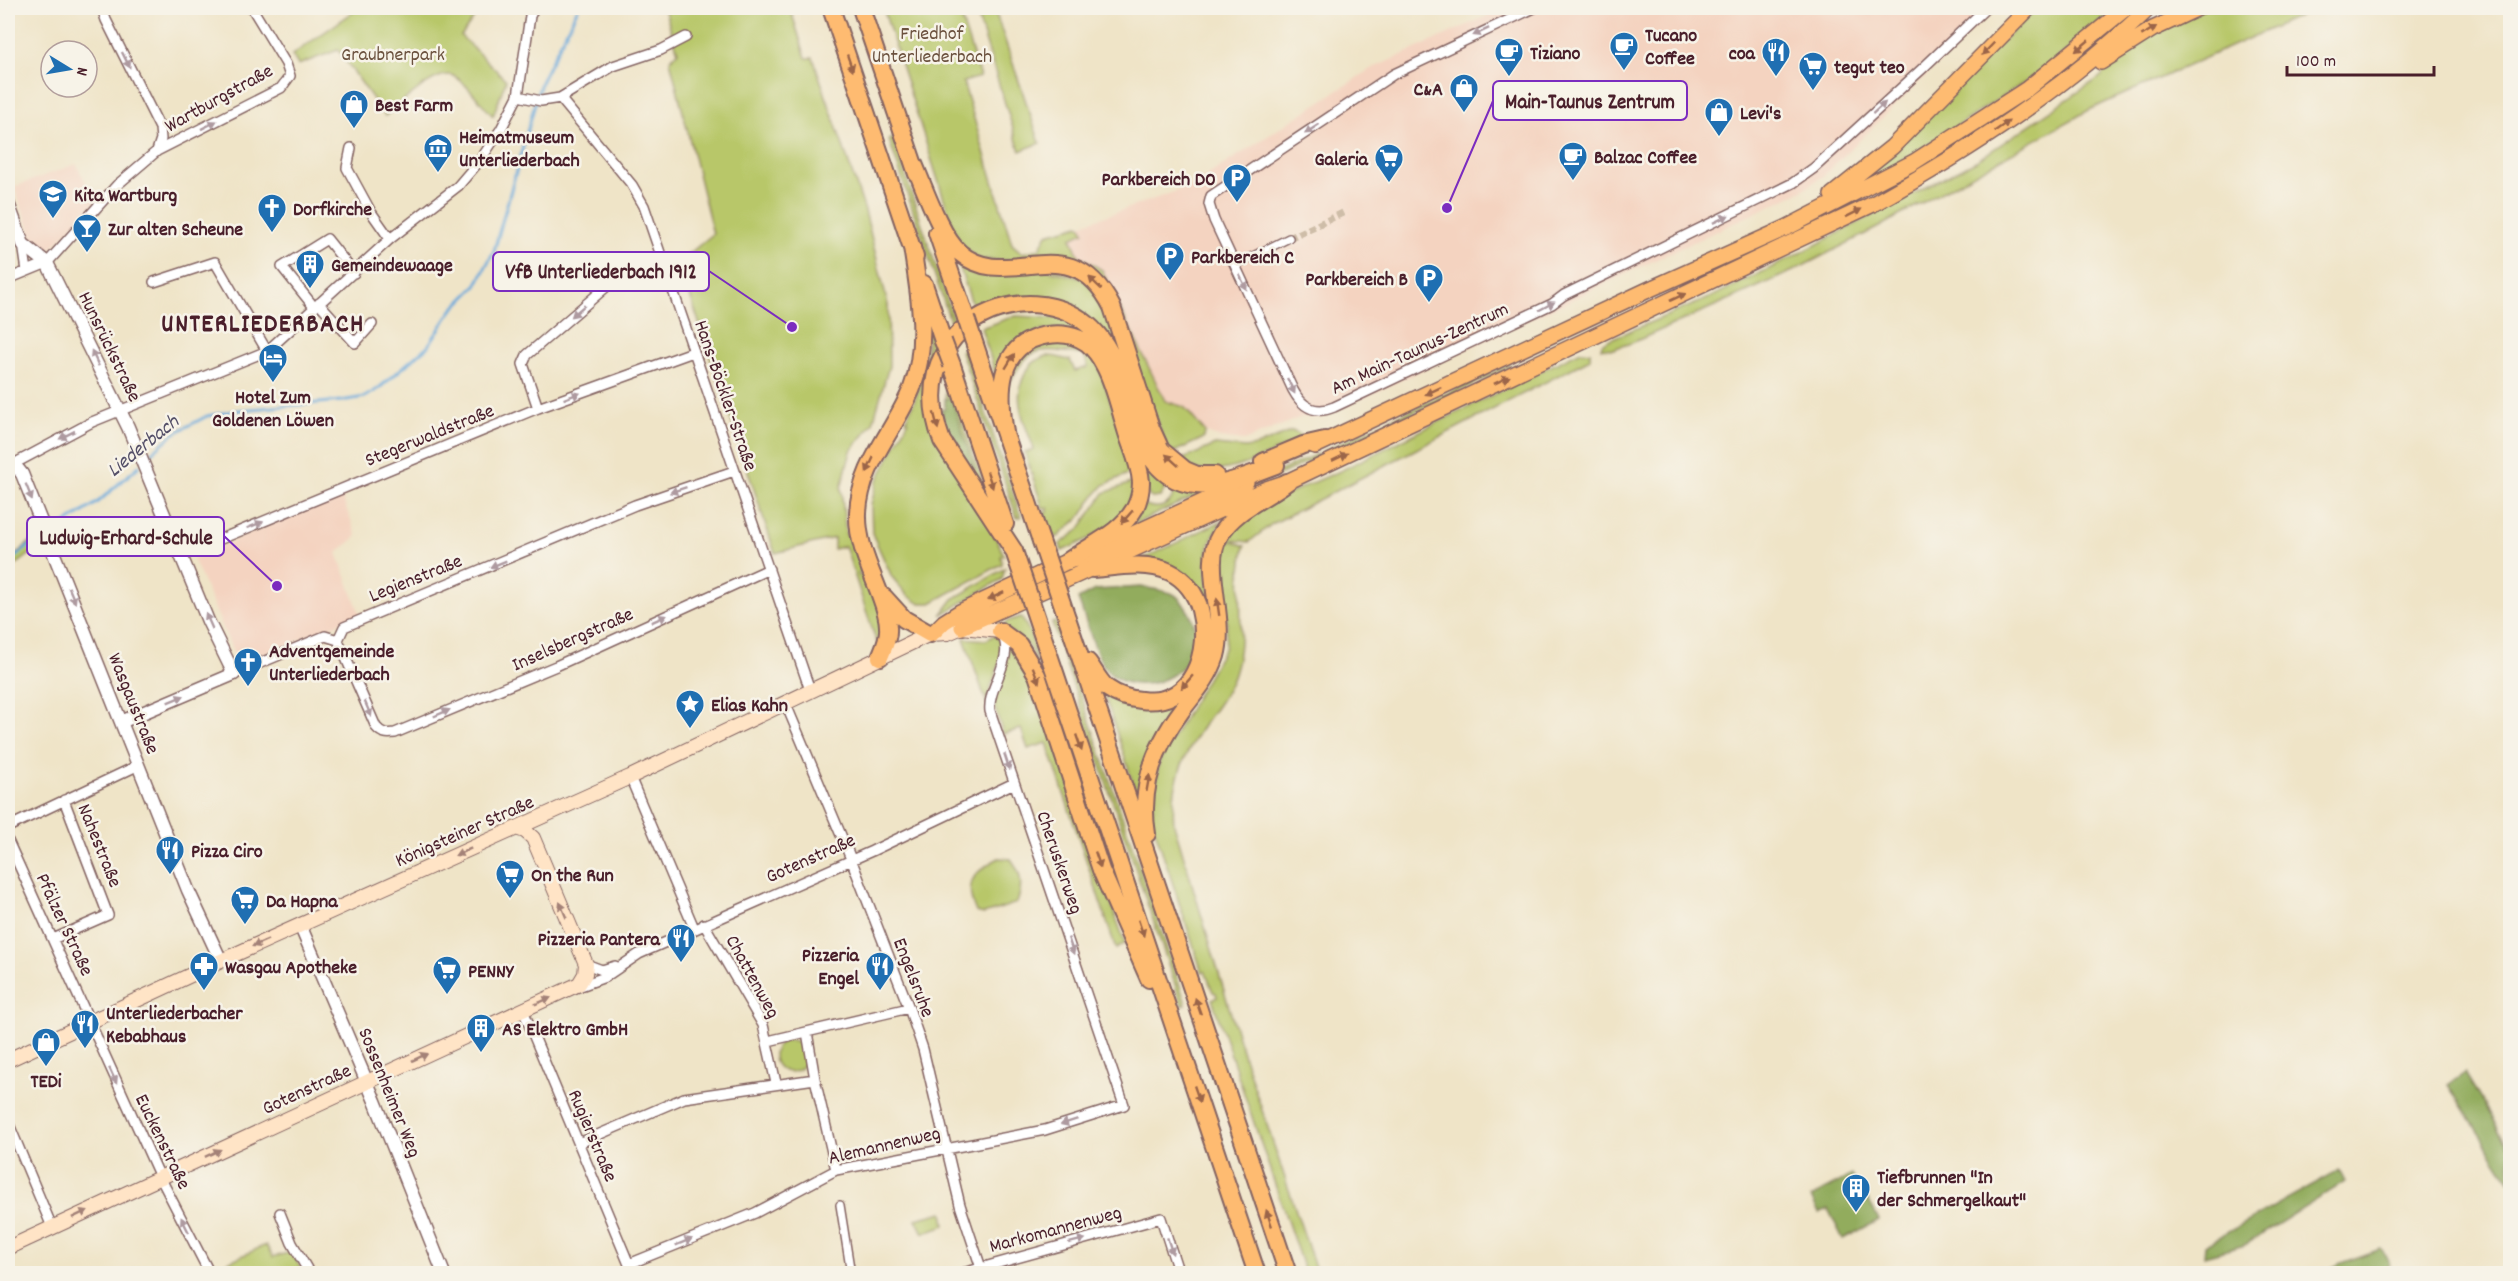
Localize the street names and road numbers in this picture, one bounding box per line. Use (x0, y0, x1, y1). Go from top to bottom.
street label: Wartburgstraße (160, 58, 279, 141)
street label: Hunsrückstraße (69, 287, 147, 407)
street label: Am Main-Taunus-Zentrum (1327, 296, 1514, 403)
street label: Hans-Böckler-Straße (685, 317, 763, 475)
street label: Stegerwaldstraße (361, 398, 499, 475)
street label: Legienstraße (365, 548, 467, 611)
street label: Inselsbergstraße (508, 601, 639, 680)
street label: Wasgaustraße (99, 649, 165, 759)
street label: Königsteiner Straße (391, 789, 539, 876)
street label: Nahestraße (69, 800, 128, 892)
street label: Cheruskerweg (1027, 808, 1089, 918)
street label: Gotenstraße (762, 827, 861, 892)
street label: Pfälzer Straße (27, 869, 99, 981)
street label: Chattenweg (717, 931, 786, 1024)
street label: Engelsruhe (884, 934, 940, 1022)
street label: Sossenheimer Weg (349, 1024, 427, 1162)
street label: Gotenstraße (258, 1058, 357, 1124)
street label: Rugierstraße (559, 1086, 623, 1187)
street label: Euckenstraße (126, 1090, 197, 1195)
street label: Alemannenweg (826, 1120, 944, 1173)
street label: Markomannenweg (987, 1200, 1125, 1262)

